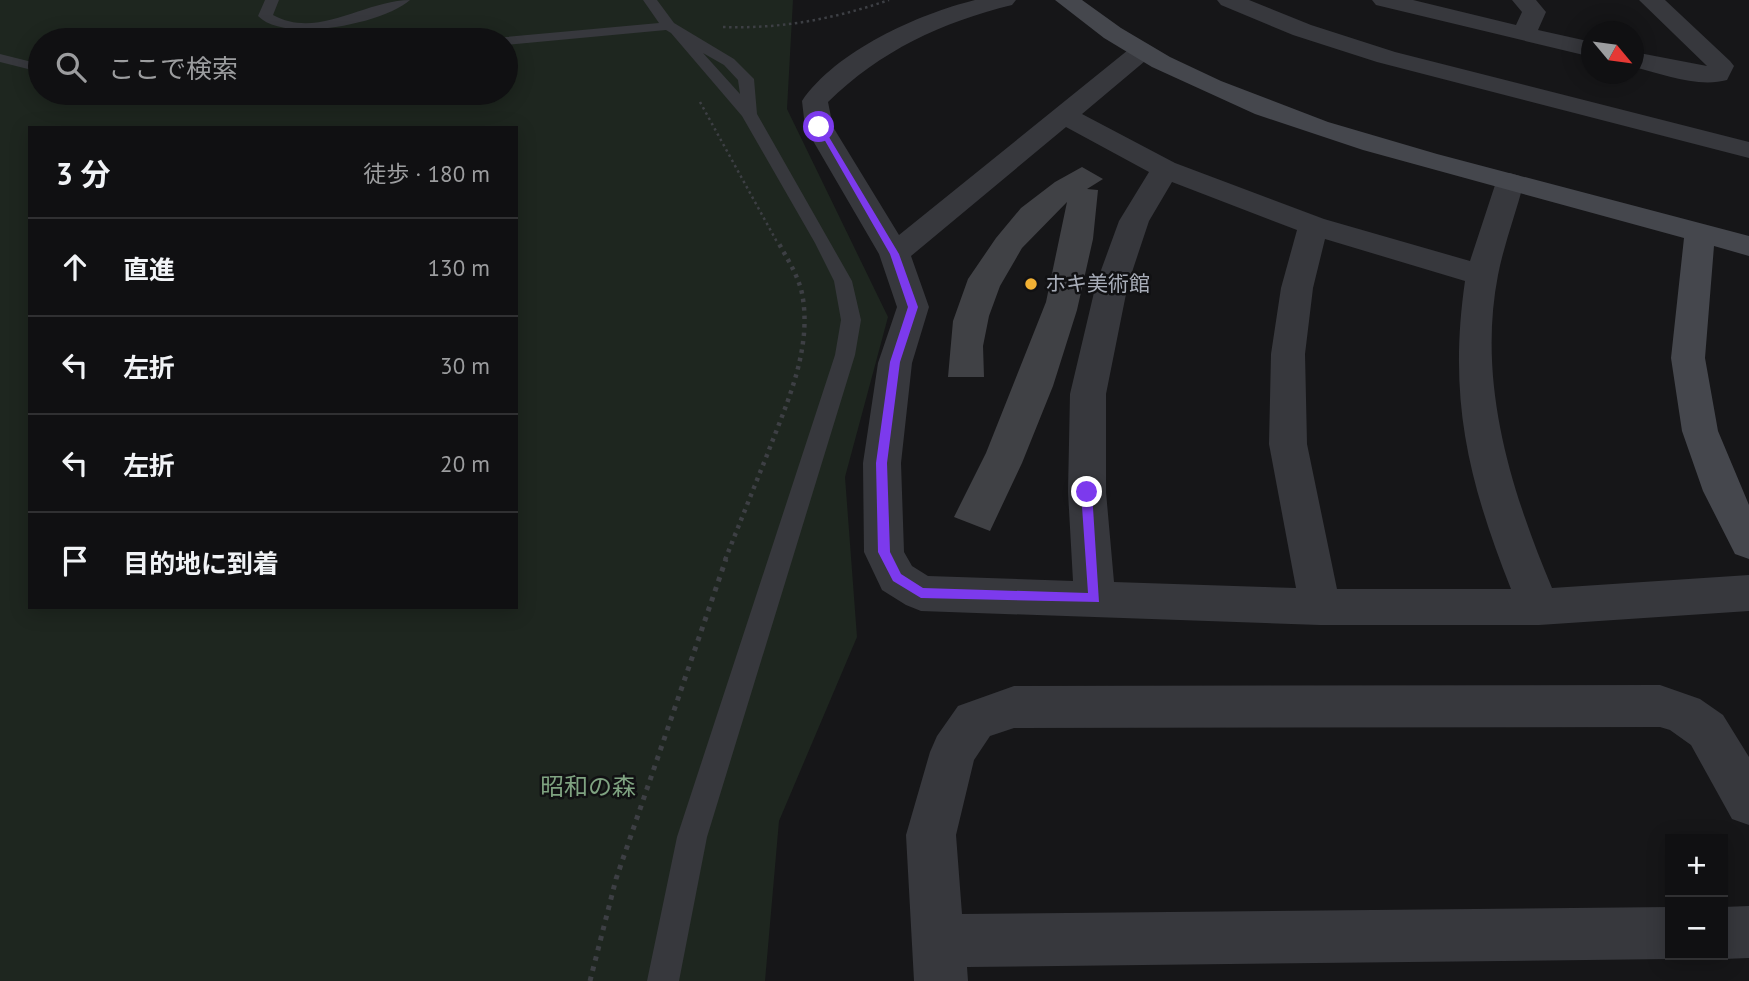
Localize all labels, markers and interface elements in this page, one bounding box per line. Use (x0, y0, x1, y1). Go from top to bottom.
north arrow (1581, 21, 1644, 84)
search box (28, 28, 518, 105)
icon: search (52, 48, 90, 86)
text: ここで検索 (108, 52, 238, 85)
route start (803, 111, 834, 142)
text: 3 分 (56, 154, 111, 193)
text: 徒歩 · 180 m (363, 159, 490, 188)
icon: ahead (56, 248, 94, 286)
text: 直進 (123, 253, 175, 286)
text: 130 m (428, 253, 490, 282)
place label: ホキ美術館 (1045, 270, 1150, 297)
marker: ホキ美術館 (1023, 276, 1039, 292)
icon: left (56, 346, 94, 384)
text: 左折 (123, 351, 175, 384)
text: 30 m (440, 351, 490, 380)
icon: left (56, 444, 94, 482)
text: 左折 (123, 449, 175, 482)
text: 20 m (440, 449, 490, 478)
route end (1071, 476, 1102, 507)
icon: arrive (56, 542, 94, 580)
text: 目的地に到着 (123, 547, 279, 580)
park label: 昭和の森 (540, 771, 636, 802)
map controls (1665, 834, 1728, 960)
button: + (1665, 834, 1728, 897)
button: − (1665, 897, 1728, 960)

